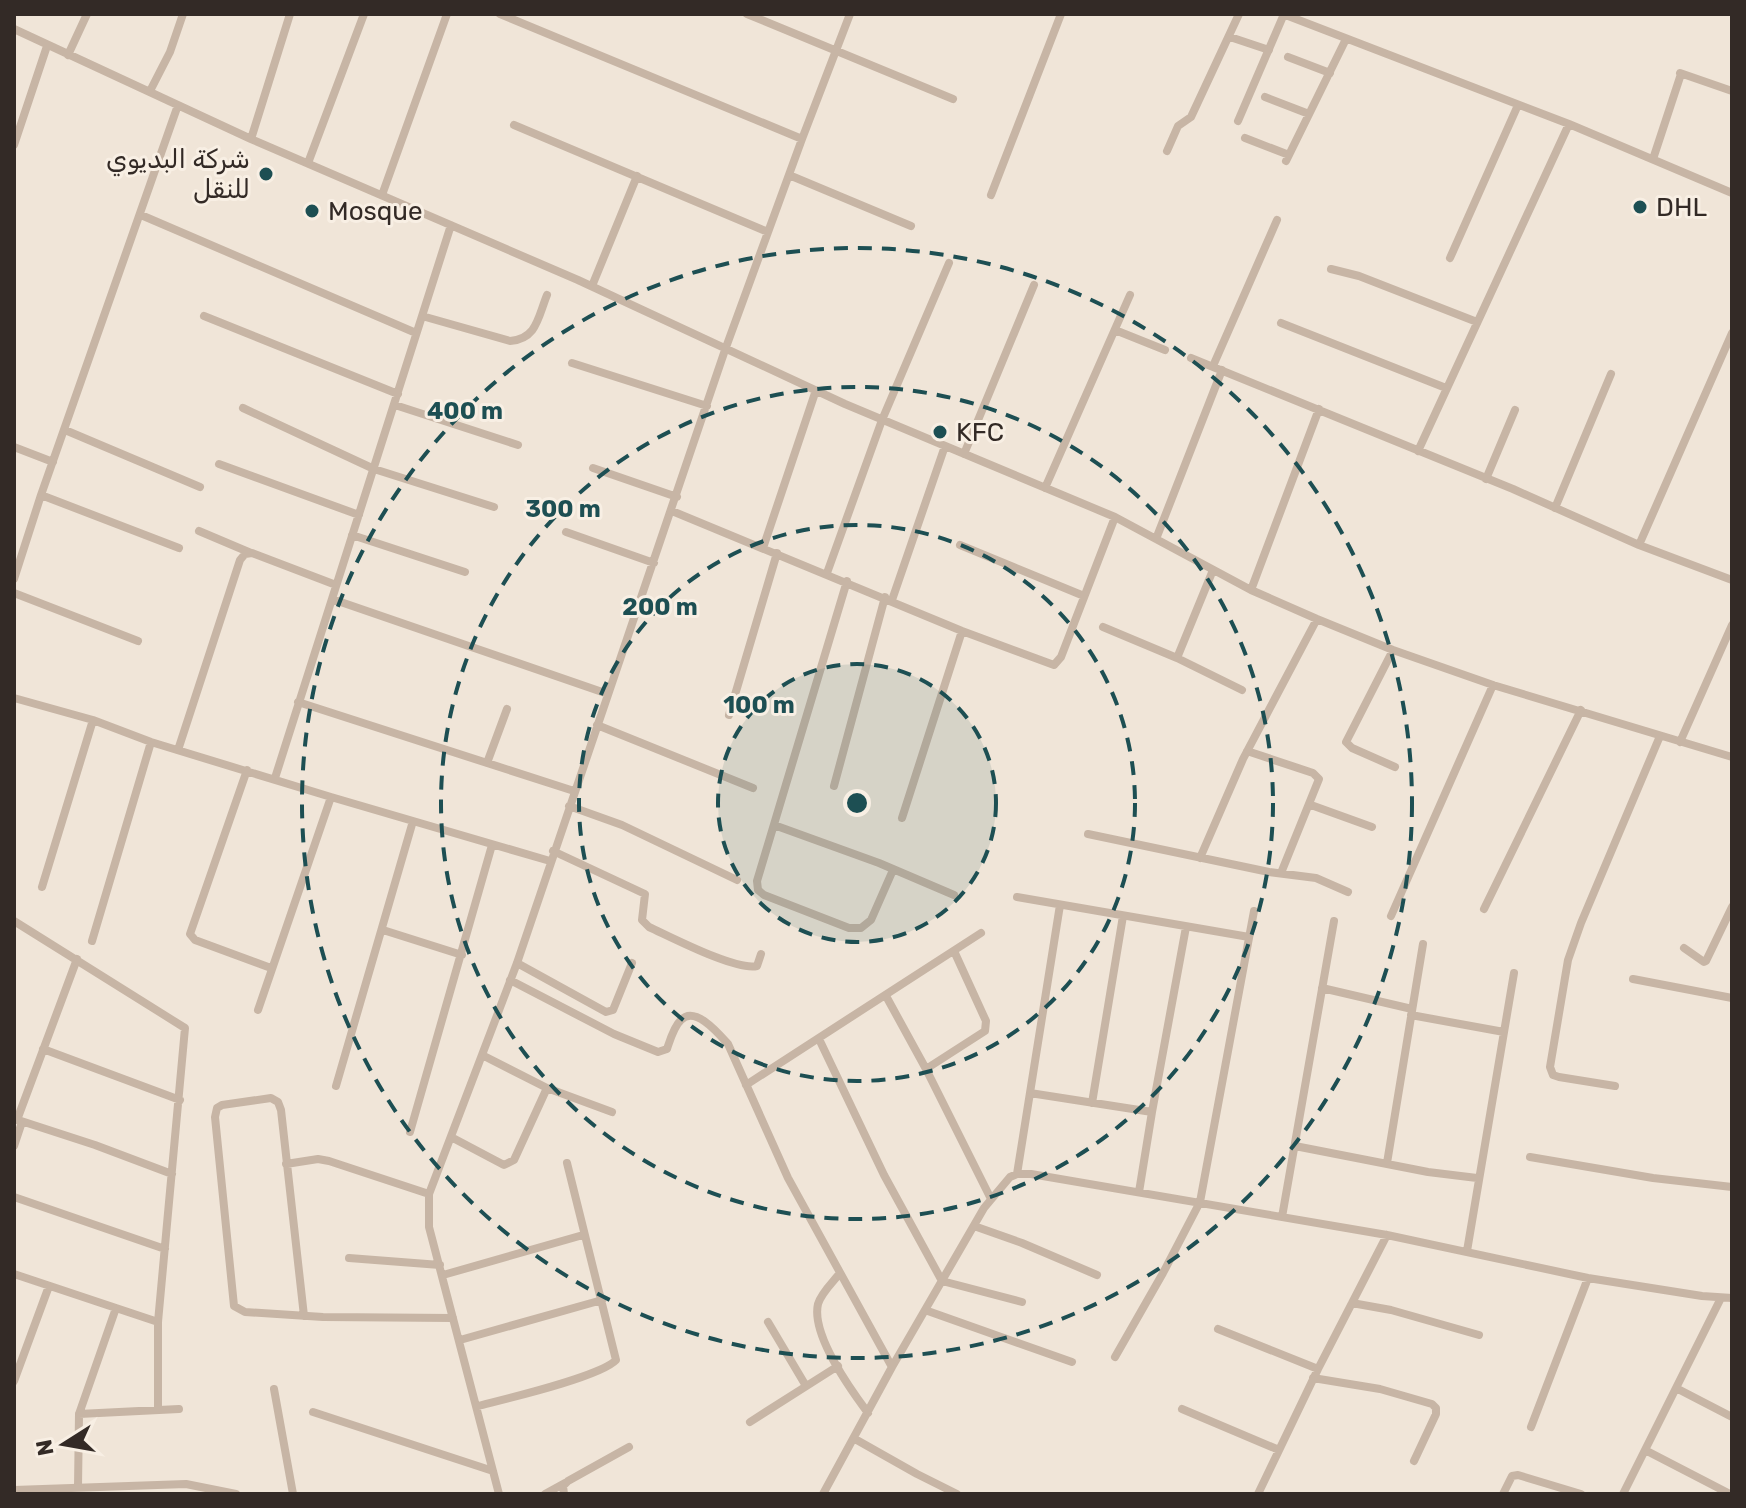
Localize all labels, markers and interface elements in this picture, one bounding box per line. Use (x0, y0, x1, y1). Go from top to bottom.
place label: شركة البديوي للنقل (106, 144, 250, 205)
marker: شركة البديوي للنقل (257, 165, 275, 183)
place label: DHL (1656, 192, 1707, 223)
place label: Mosque (328, 196, 423, 227)
marker: DHL (1631, 198, 1649, 216)
marker: Mosque (303, 202, 321, 220)
text: 400 m (427, 397, 503, 425)
place label: KFC (956, 417, 1004, 448)
marker: KFC (931, 423, 949, 441)
text: 300 m (525, 495, 601, 523)
text: 200 m (622, 593, 698, 621)
text: 100 m (723, 691, 795, 719)
centre of rings (843, 789, 871, 817)
north arrow (24, 1404, 104, 1484)
text: N (30, 1437, 60, 1458)

